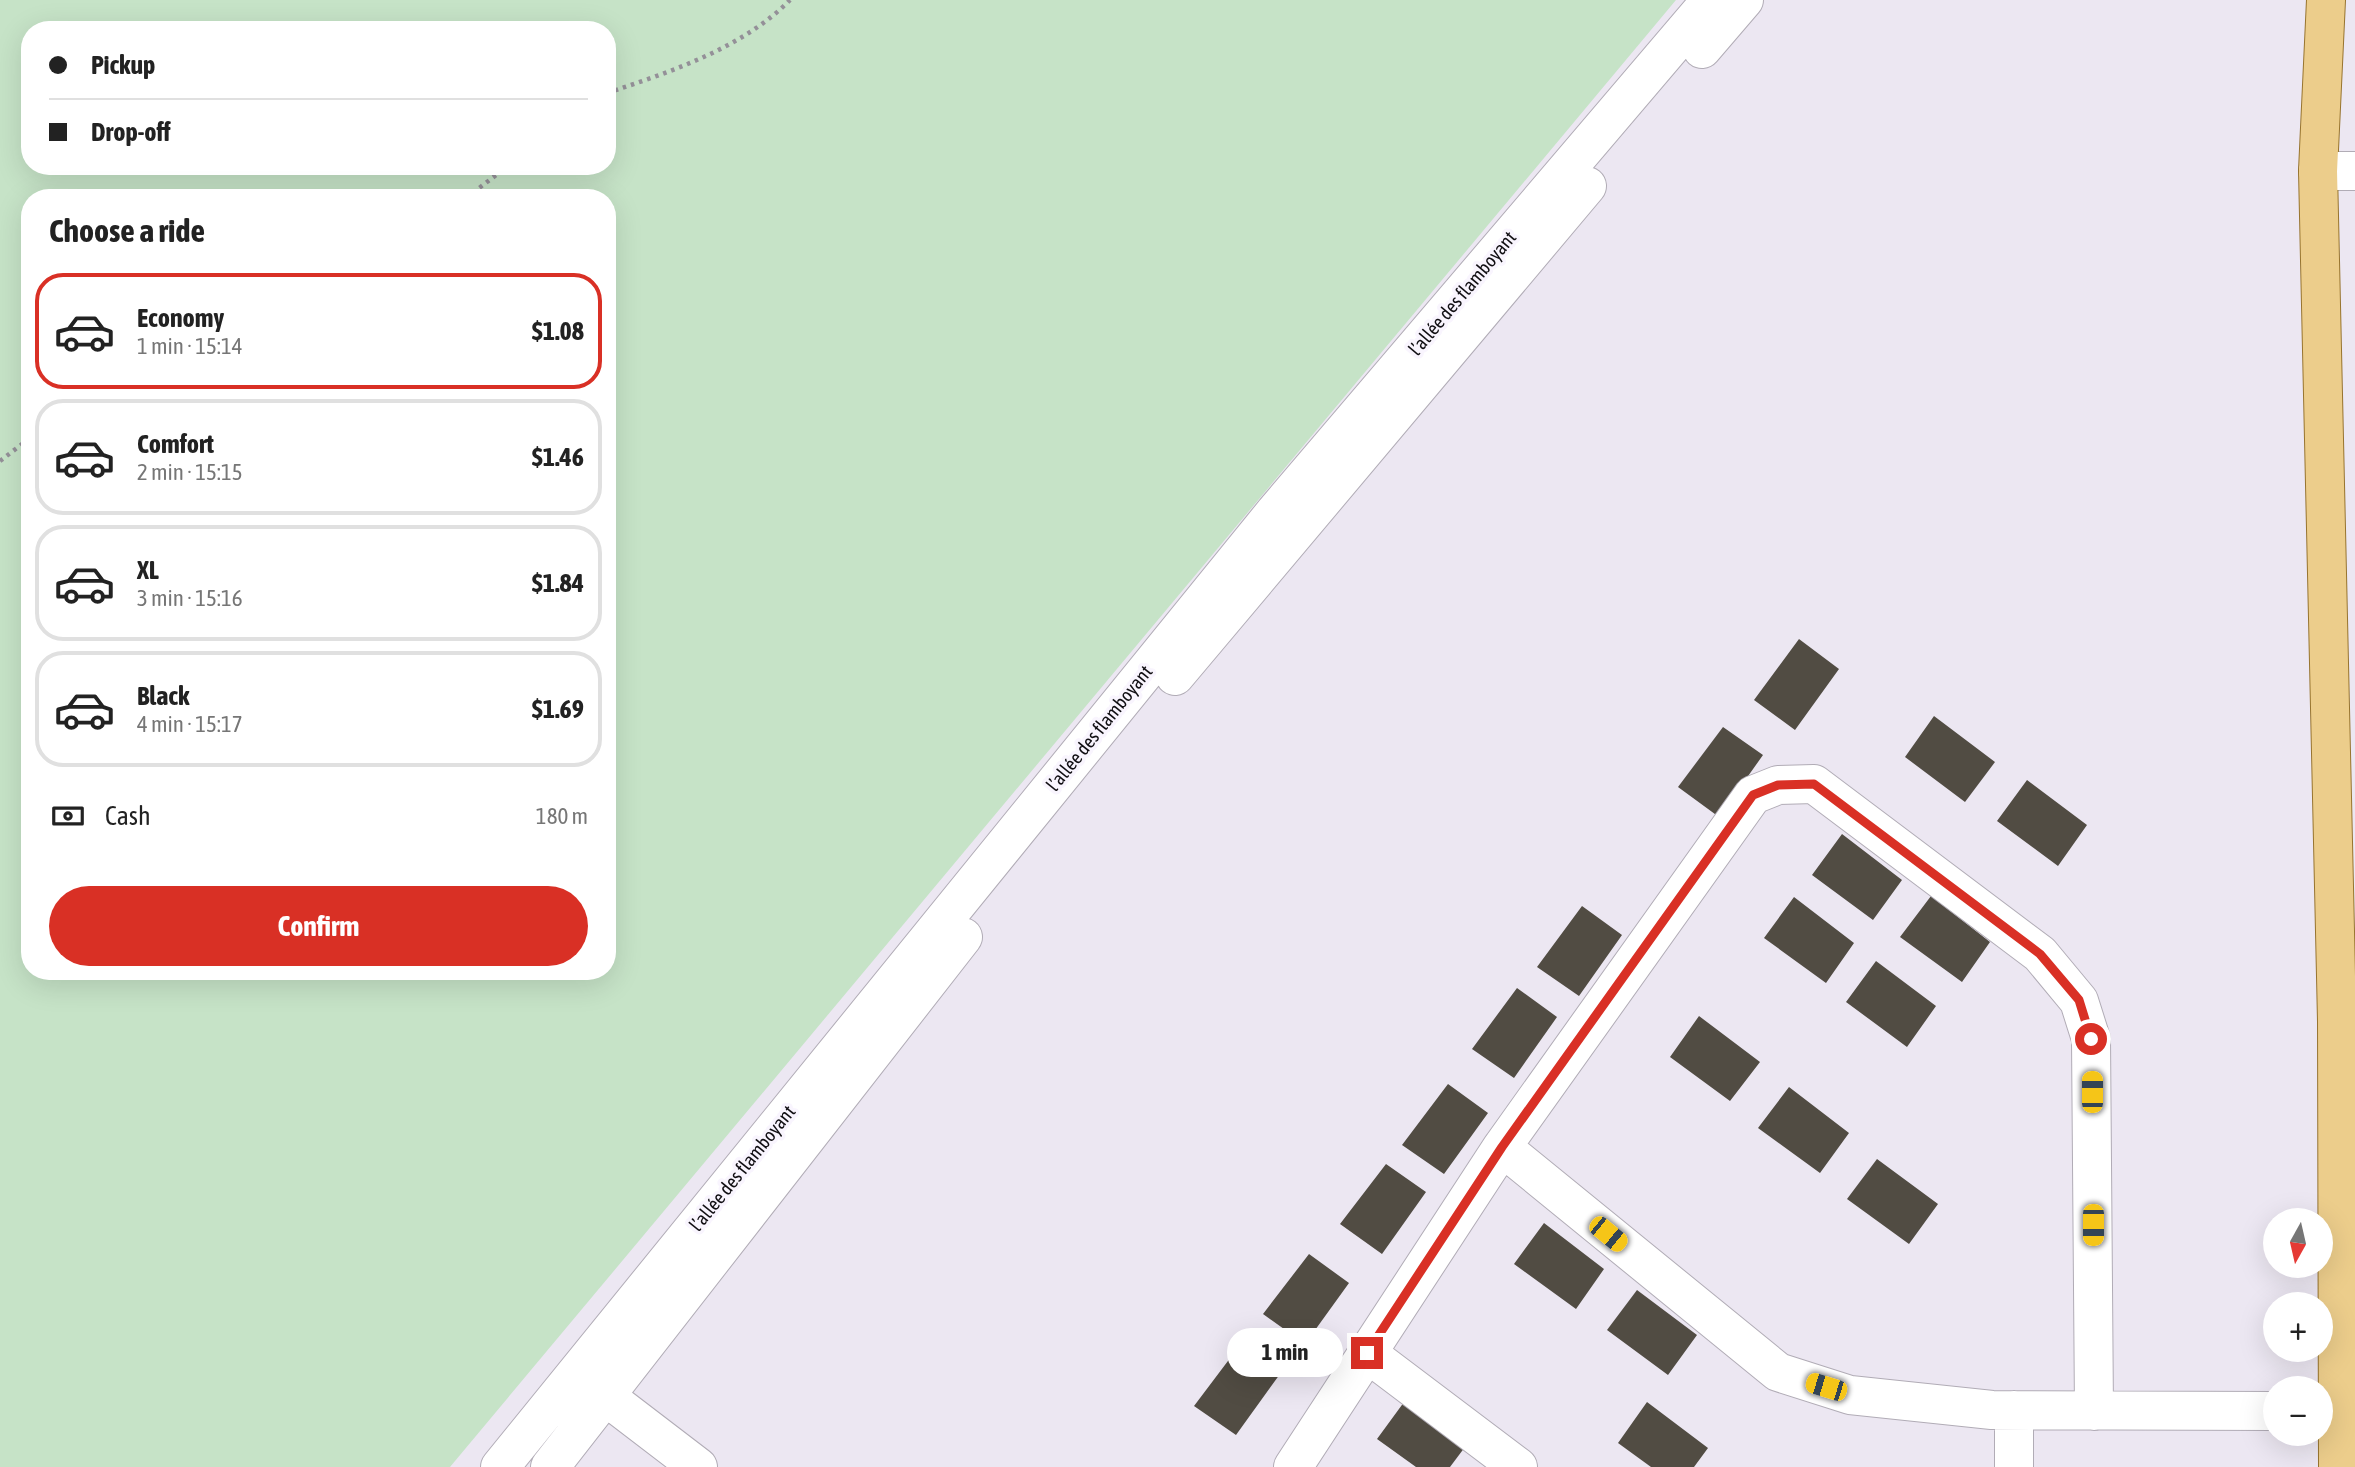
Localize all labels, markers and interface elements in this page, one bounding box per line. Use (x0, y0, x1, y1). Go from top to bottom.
text: Pickup (91, 50, 155, 80)
text: Drop-off (91, 117, 171, 147)
text: Choose a ride (49, 212, 205, 249)
street label: l’allée des flamboyant (1404, 226, 1520, 360)
icon: car (53, 300, 116, 363)
text: Economy (137, 303, 224, 333)
text: $1.08 (532, 316, 584, 346)
text: 1 min · 15:14 (137, 333, 243, 359)
icon: car (53, 426, 116, 489)
text: Comfort (137, 429, 214, 459)
text: $1.46 (532, 442, 584, 472)
text: 2 min · 15:15 (137, 459, 243, 485)
icon: car (53, 552, 116, 615)
text: XL (137, 555, 159, 585)
text: $1.84 (532, 568, 584, 598)
text: 3 min · 15:16 (137, 585, 243, 611)
street label: l’allée des flamboyant (1042, 661, 1156, 795)
icon: car (53, 678, 116, 741)
text: Black (137, 681, 189, 711)
text: $1.69 (532, 694, 584, 724)
text: 4 min · 15:17 (137, 711, 243, 737)
icon: cash (49, 797, 87, 835)
text: Cash (105, 801, 151, 831)
text: 180 m (536, 803, 588, 829)
button: Confirm (49, 886, 588, 966)
route start (2075, 1023, 2107, 1055)
car (2082, 1071, 2103, 1113)
street label: l’allée des flamboyant (685, 1101, 799, 1235)
car (2083, 1204, 2104, 1246)
north arrow (2263, 1208, 2333, 1278)
map controls (2263, 1208, 2333, 1446)
car (1586, 1213, 1631, 1255)
button: + (2263, 1292, 2333, 1362)
callout: 1 min (1227, 1328, 1342, 1378)
route end (1351, 1337, 1383, 1369)
text: 1 min (1262, 1339, 1308, 1365)
car (1803, 1371, 1850, 1403)
button: − (2263, 1376, 2333, 1446)

